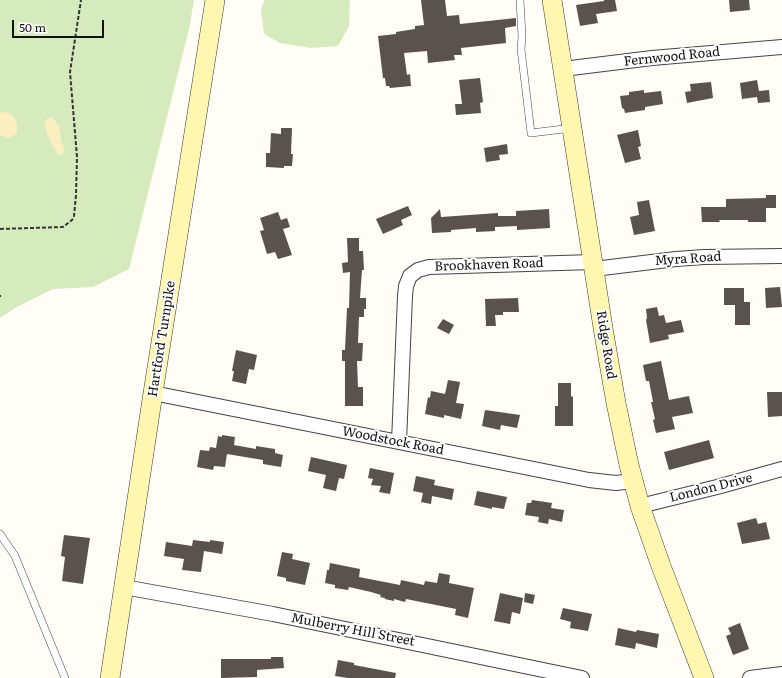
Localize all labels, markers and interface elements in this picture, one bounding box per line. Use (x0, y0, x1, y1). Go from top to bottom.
scale bar (14, 12, 106, 38)
text: 50 m (19, 18, 46, 36)
street label: Fernwood Road (623, 44, 721, 70)
street label: Myra Road (654, 249, 722, 269)
street label: Brookhaven Road (434, 255, 544, 275)
street label: Hartford Turnpike (145, 280, 179, 398)
street label: Ridge Road (593, 309, 619, 381)
street label: Woodstock Road (341, 423, 445, 459)
street label: London Drive (668, 470, 754, 506)
street label: Mulberry Hill Street (290, 610, 416, 650)

